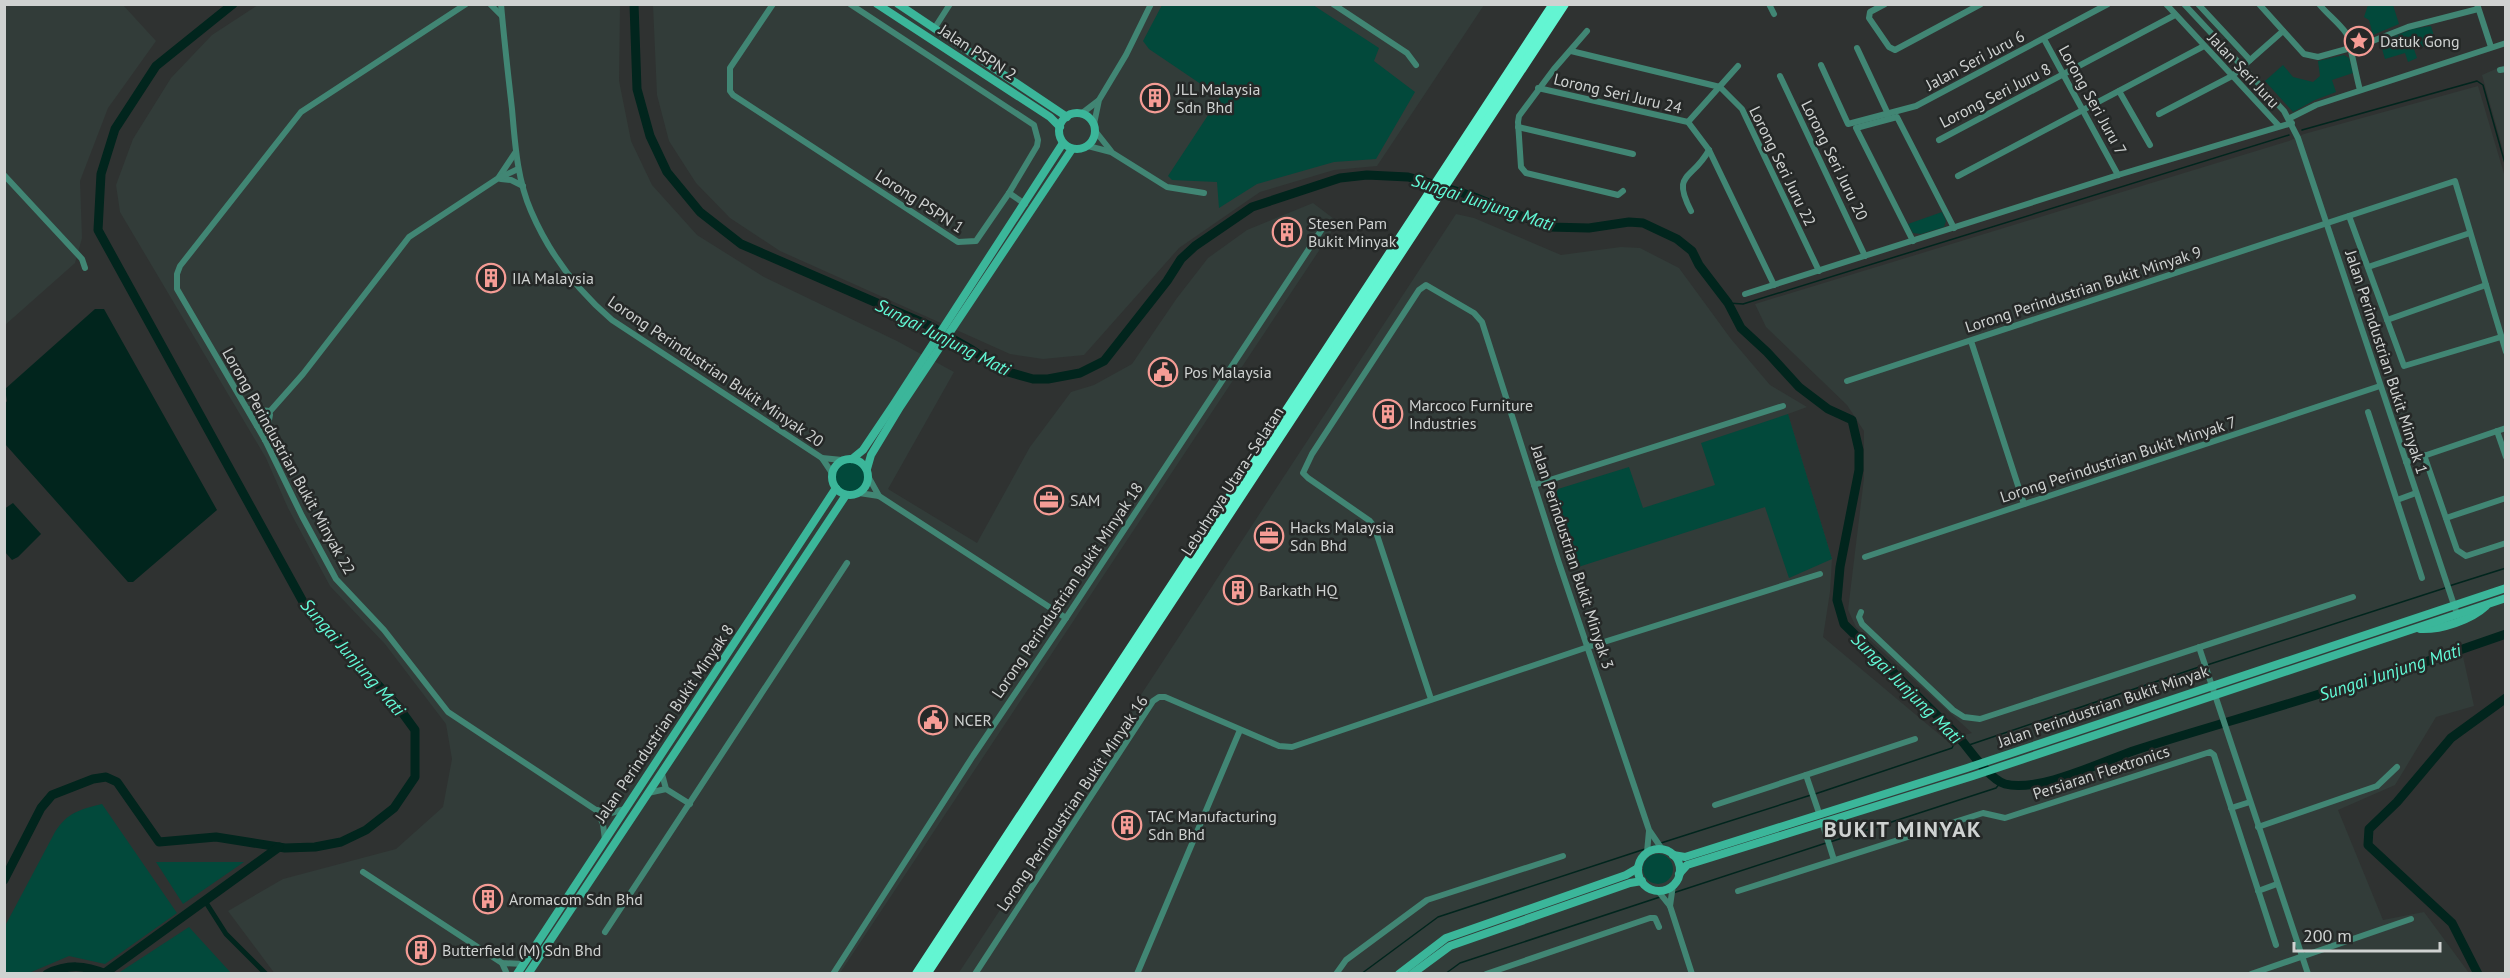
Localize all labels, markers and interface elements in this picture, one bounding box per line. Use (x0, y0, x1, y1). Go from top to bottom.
street label: Jalan PSPN 2 (935, 19, 1021, 84)
place icon: Datuk Gong (2343, 25, 2375, 57)
street label: Jalan Seri Juru 6 (1921, 26, 2028, 95)
street label: Jalan Seri Juru (2203, 27, 2284, 112)
place label: Datuk Gong (2380, 31, 2460, 51)
street label: Lorong Seri Juru 7 (2055, 42, 2131, 158)
street label: Lorong Seri Juru 8 (1936, 58, 2054, 132)
street label: Lorong Seri Juru 24 (1552, 68, 1684, 118)
place label: JLL Malaysia Sdn Bhd (1175, 79, 1260, 117)
building icon: JLL Malaysia Sdn Bhd (1139, 82, 1171, 114)
street label: Lorong Seri Juru 20 (1797, 97, 1873, 224)
street label: Lorong Seri Juru 22 (1745, 103, 1821, 229)
street label: Lorong PSPN 1 (872, 165, 968, 237)
water label: Sungai Junjung Mati (1409, 168, 1558, 236)
place label: Stesen Pam Bukit Minyak (1308, 213, 1397, 251)
building icon: Stesen Pam Bukit Minyak (1271, 216, 1303, 248)
street label: Lorong Perindustrian Bukit Minyak 9 (1962, 241, 2204, 337)
street label: Jalan Perindustrian Bukit Minyak 1 (2341, 247, 2433, 476)
building icon: IIA Malaysia (475, 262, 507, 294)
place label: IIA Malaysia (512, 268, 594, 288)
street label: Lorong Perindustrian Bukit Minyak 20 (604, 291, 828, 451)
water label: Sungai Junjung Mati (872, 293, 1015, 381)
street label: Lorong Perindustrian Bukit Minyak 22 (218, 344, 360, 578)
public building icon: Pos Malaysia (1147, 356, 1179, 388)
place label: Pos Malaysia (1184, 362, 1272, 382)
place label: Marcoco Furniture Industries (1409, 395, 1533, 433)
building icon: Marcoco Furniture Industries (1372, 398, 1404, 430)
street label: Lebuhraya Utara–Selatan (1176, 403, 1288, 559)
street label: Lorong Perindustrian Bukit Minyak 7 (1997, 411, 2239, 507)
street label: Jalan Perindustrian Bukit Minyak 3 (1527, 442, 1619, 671)
street label: Lorong Perindustrian Bukit Minyak 18 (987, 478, 1147, 702)
office icon: SAM (1033, 484, 1065, 516)
place label: SAM (1070, 490, 1101, 510)
place label: Hacks Malaysia Sdn Bhd (1290, 517, 1394, 555)
office icon: Hacks Malaysia Sdn Bhd (1253, 520, 1285, 552)
building icon: Barkath HQ (1222, 574, 1254, 606)
place label: Barkath HQ (1259, 580, 1339, 600)
water label: Sungai Junjung Mati (296, 594, 411, 721)
street label: Jalan Perindustrian Bukit Minyak 8 (590, 620, 738, 826)
water label: Sungai Junjung Mati (1846, 627, 1968, 749)
water label: Sungai Junjung Mati (2316, 638, 2465, 706)
street label: Jalan Perindustrian Bukit Minyak (1994, 660, 2211, 752)
street label: Lorong Perindustrian Bukit Minyak 16 (992, 691, 1152, 915)
public building icon: NCER (917, 704, 949, 736)
place label: NCER (954, 710, 992, 730)
street label: Persiaran Flextronics (2030, 740, 2172, 804)
place label: TAC Manufacturing Sdn Bhd (1148, 806, 1277, 844)
building icon: TAC Manufacturing Sdn Bhd (1111, 809, 1143, 841)
district label: BUKIT MINYAK (1824, 815, 1982, 843)
building icon: Aromacom Sdn Bhd (472, 883, 504, 915)
place label: Aromacom Sdn Bhd (509, 889, 643, 909)
scale bar (2294, 915, 2440, 953)
text: 200 m (2303, 924, 2352, 947)
building icon: Butterfield (M) Sdn Bhd (405, 934, 437, 966)
place label: Butterfield (M) Sdn Bhd (442, 940, 601, 960)

